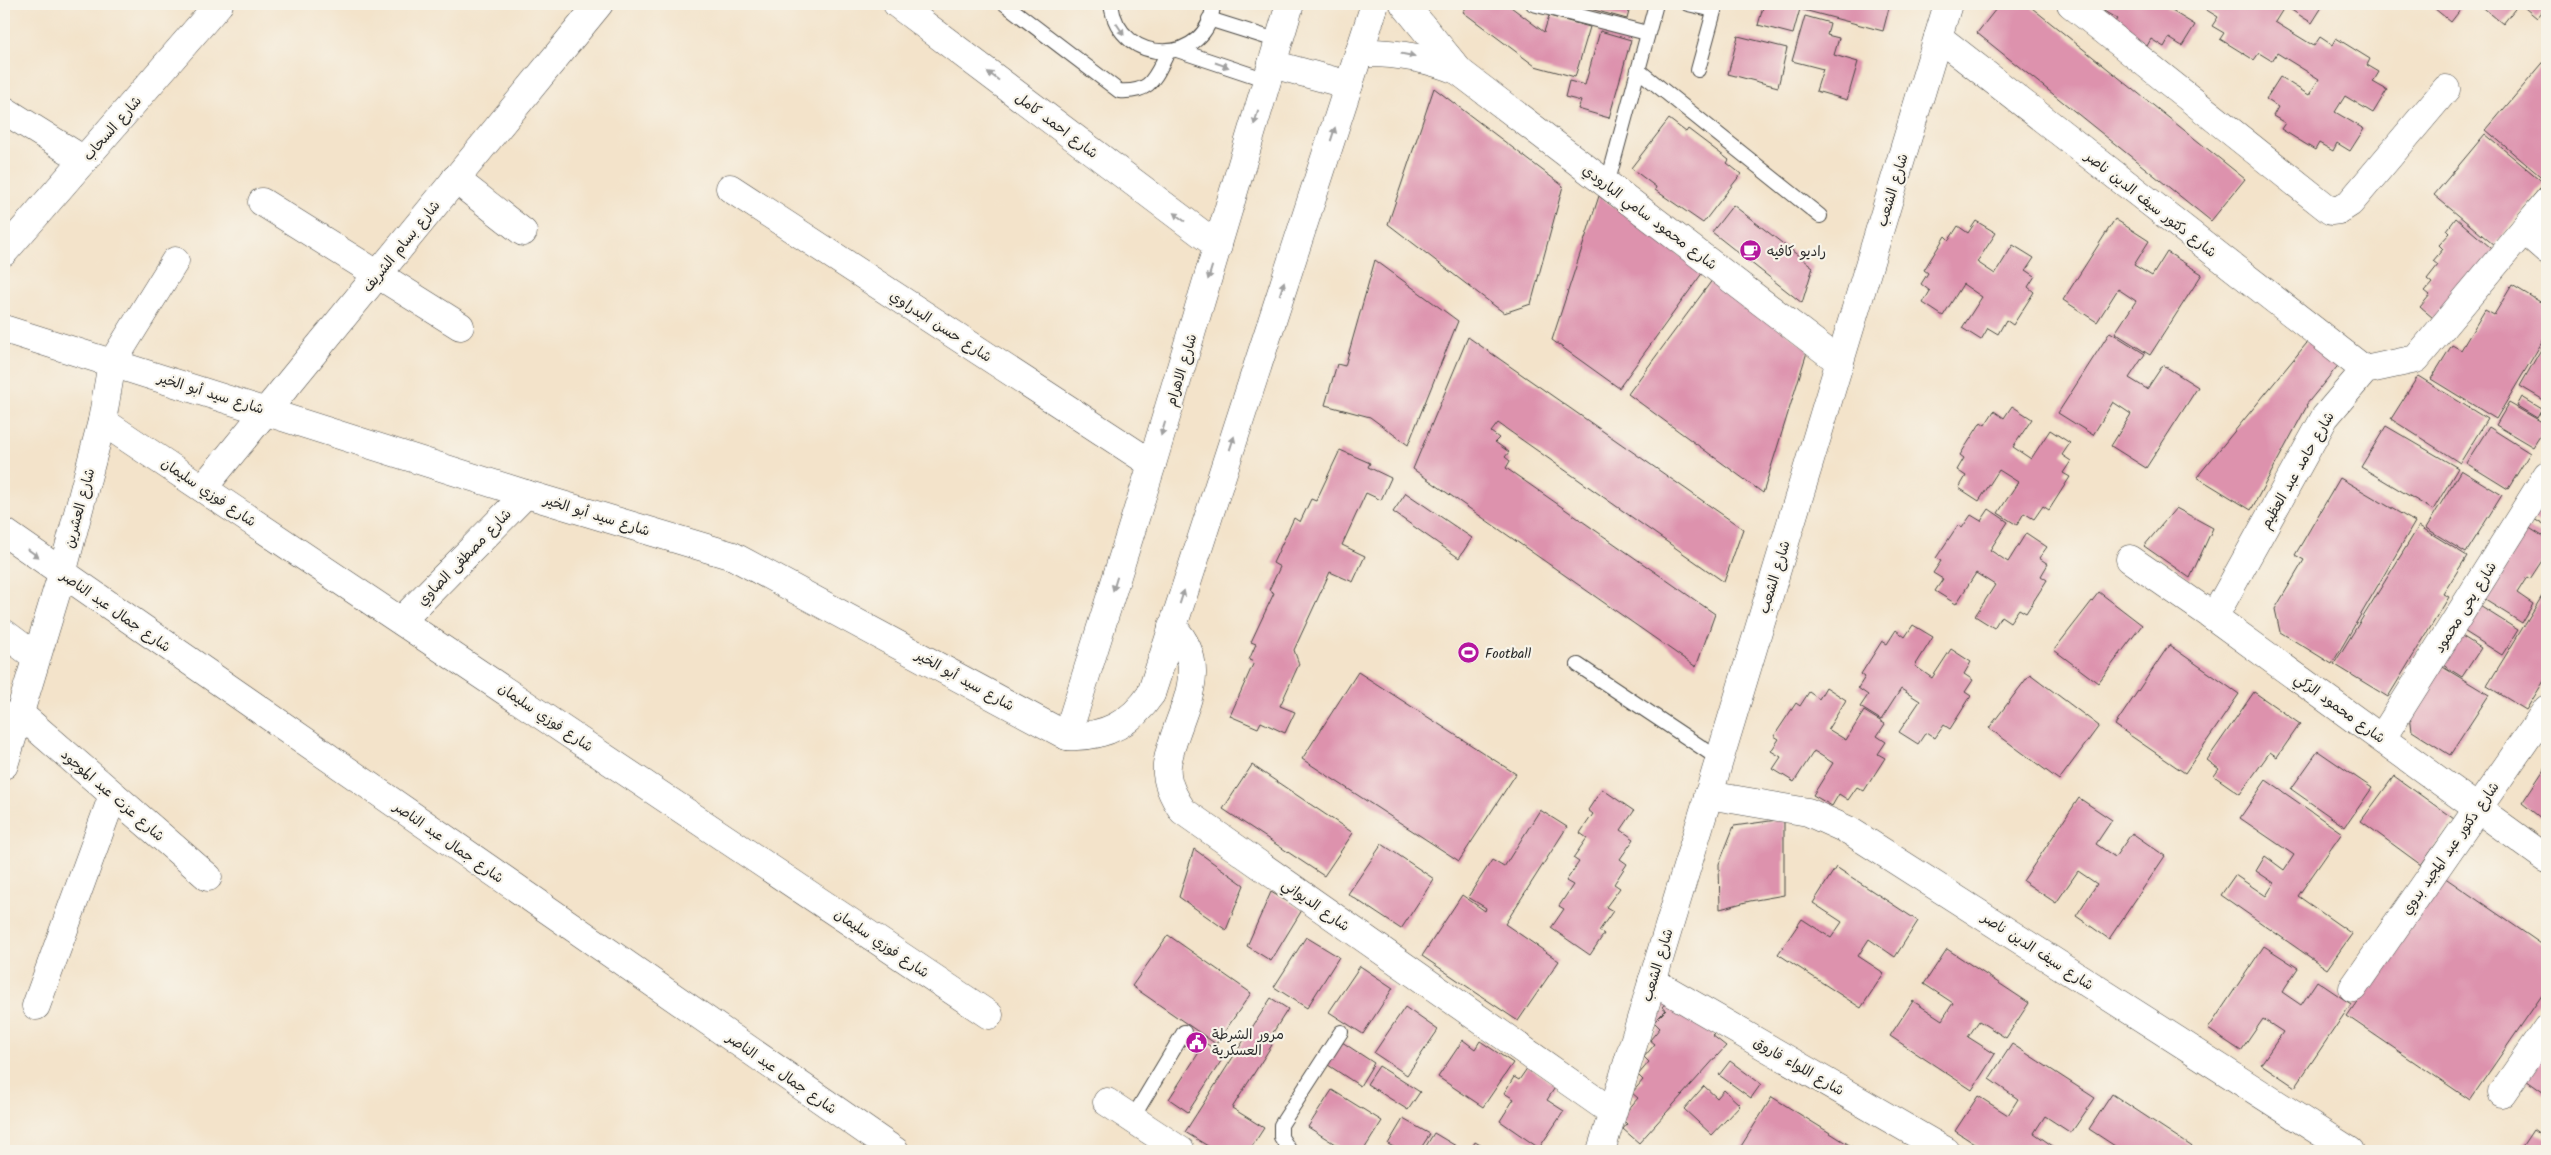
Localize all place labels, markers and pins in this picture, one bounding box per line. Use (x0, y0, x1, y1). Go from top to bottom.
cafe icon: راديو كافيه (1739, 239, 1763, 263)
place label: راديو كافيه (1767, 241, 1826, 263)
sports icon: Football (1457, 641, 1481, 665)
place label: Football (1485, 643, 1532, 665)
place label: مرور الشرطة العسكرية (1212, 1024, 1284, 1062)
public building icon: مرور الشرطة العسكرية (1184, 1030, 1208, 1054)

